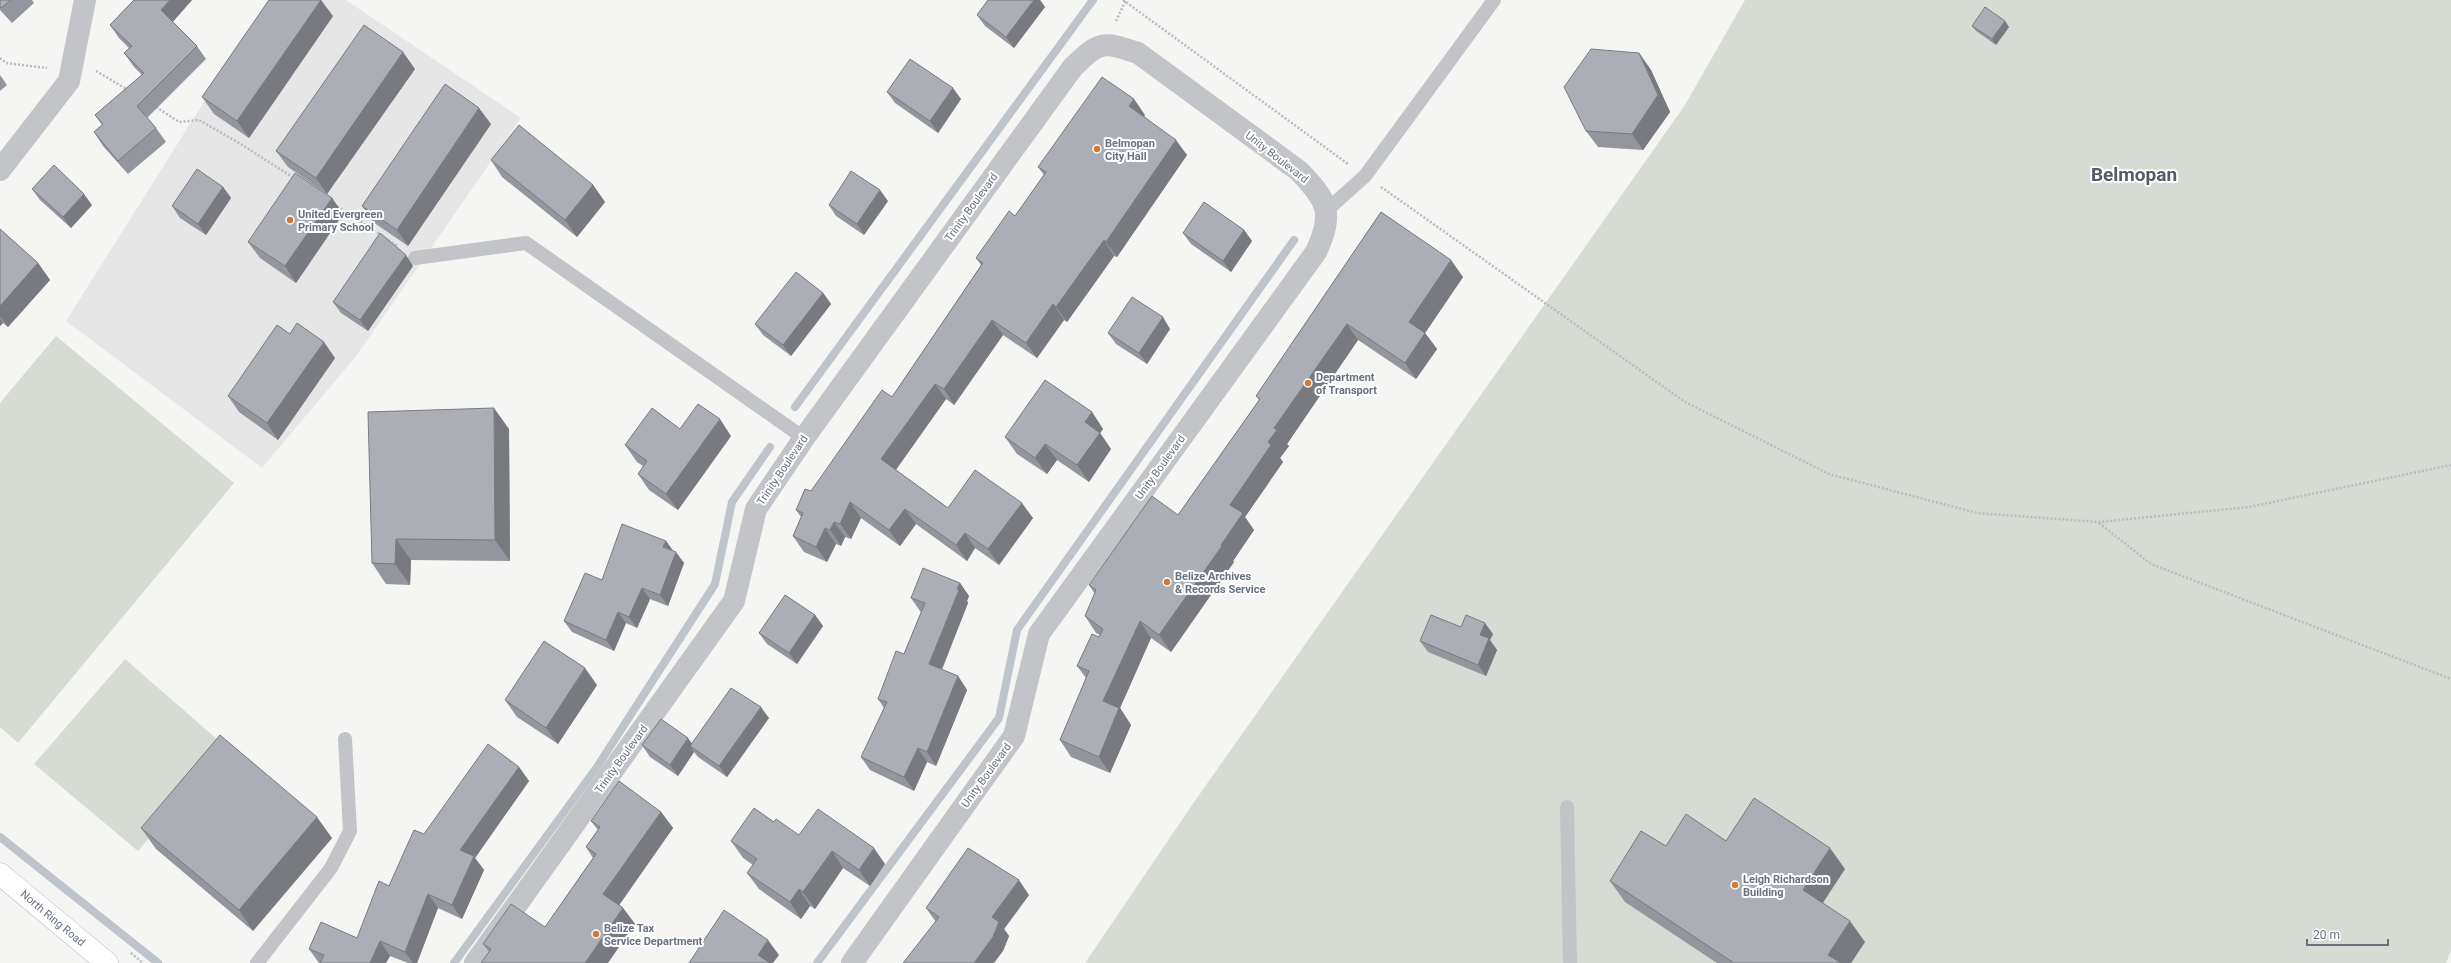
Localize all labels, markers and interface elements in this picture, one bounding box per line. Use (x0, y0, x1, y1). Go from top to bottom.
street label: Unity Boulevard (1243, 129, 1311, 186)
place label: Belmopan City Hall (1105, 137, 1155, 163)
marker: Belmopan City Hall (1092, 144, 1102, 154)
district label: Belmopan (2091, 163, 2177, 186)
street label: Trinity Boulevard (942, 170, 1001, 244)
place label: United Evergreen Primary School (298, 208, 383, 234)
marker: United Evergreen Primary School (285, 215, 295, 225)
place label: Department of Transport (1316, 371, 1377, 397)
marker: Department of Transport (1303, 378, 1313, 388)
street label: Trinity Boulevard (754, 433, 811, 508)
street label: Unity Boulevard (1133, 433, 1188, 502)
place label: Belize Archives & Records Service (1175, 570, 1265, 596)
marker: Belize Archives & Records Service (1162, 577, 1172, 587)
street label: Trinity Boulevard (592, 722, 651, 796)
street label: Unity Boulevard (959, 741, 1014, 810)
place label: Leigh Richardson Building (1743, 873, 1829, 899)
marker: Leigh Richardson Building (1730, 880, 1740, 890)
street label: North Ring Road (18, 888, 88, 949)
scale bar (2307, 921, 2388, 947)
place label: Belize Tax Service Department (604, 922, 703, 948)
text: 20 m (2313, 928, 2340, 942)
marker: Belize Tax Service Department (591, 929, 601, 939)

